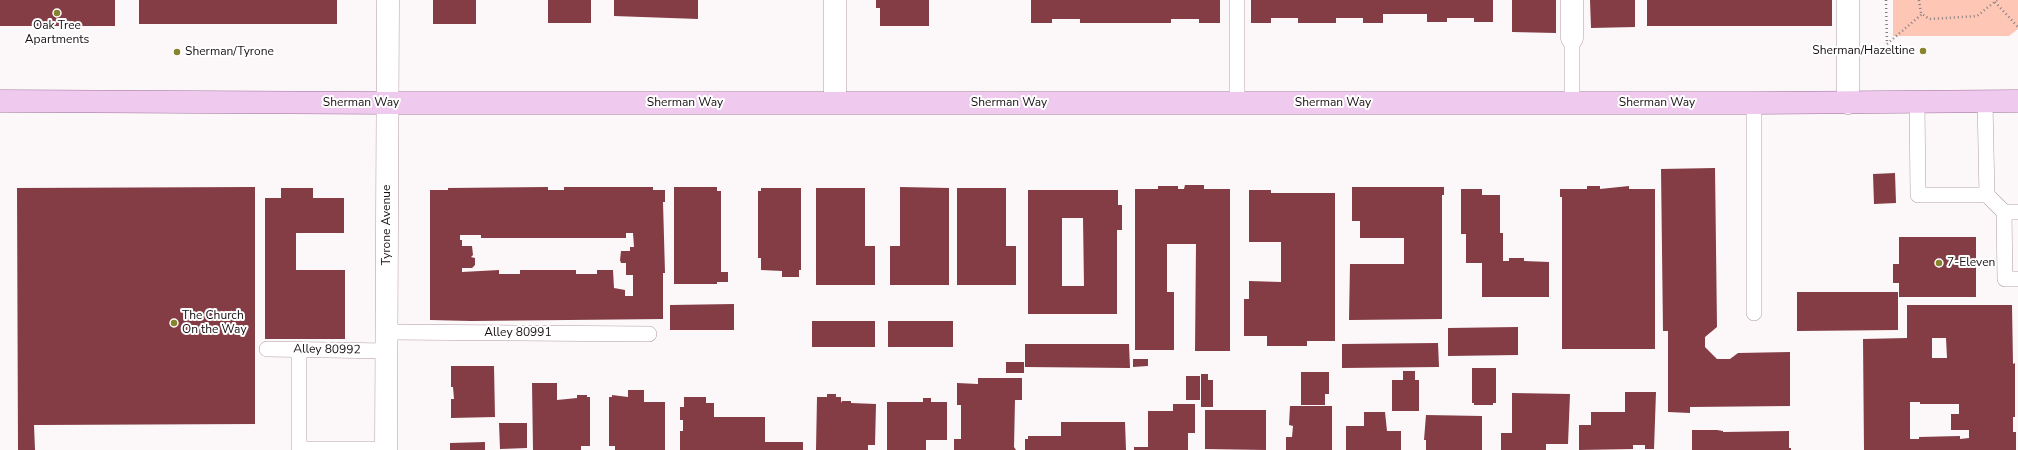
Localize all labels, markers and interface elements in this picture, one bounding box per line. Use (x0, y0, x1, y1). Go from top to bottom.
marker: Oak Tree Apartments (52, 8, 62, 18)
place label: Oak Tree Apartments (25, 19, 89, 47)
place label: Sherman/Hazeltine (1812, 44, 1915, 58)
place label: Sherman/Tyrone (185, 45, 274, 59)
marker: Sherman/Hazeltine (1918, 46, 1928, 56)
marker: Sherman/Tyrone (172, 47, 182, 57)
street label: Sherman Way (323, 96, 399, 110)
street label: Sherman Way (647, 96, 723, 110)
street label: Sherman Way (971, 96, 1047, 110)
street label: Sherman Way (1295, 96, 1371, 110)
street label: Sherman Way (1619, 96, 1695, 110)
street label: Tyrone Avenue (380, 185, 394, 265)
place label: 7-Eleven (1947, 256, 1995, 270)
marker: 7-Eleven (1934, 258, 1944, 268)
place label: The Church On the Way (182, 309, 247, 337)
marker: The Church On the Way (169, 318, 179, 328)
street label: Alley 80991 (484, 326, 552, 340)
street label: Alley 80992 (293, 342, 361, 358)

